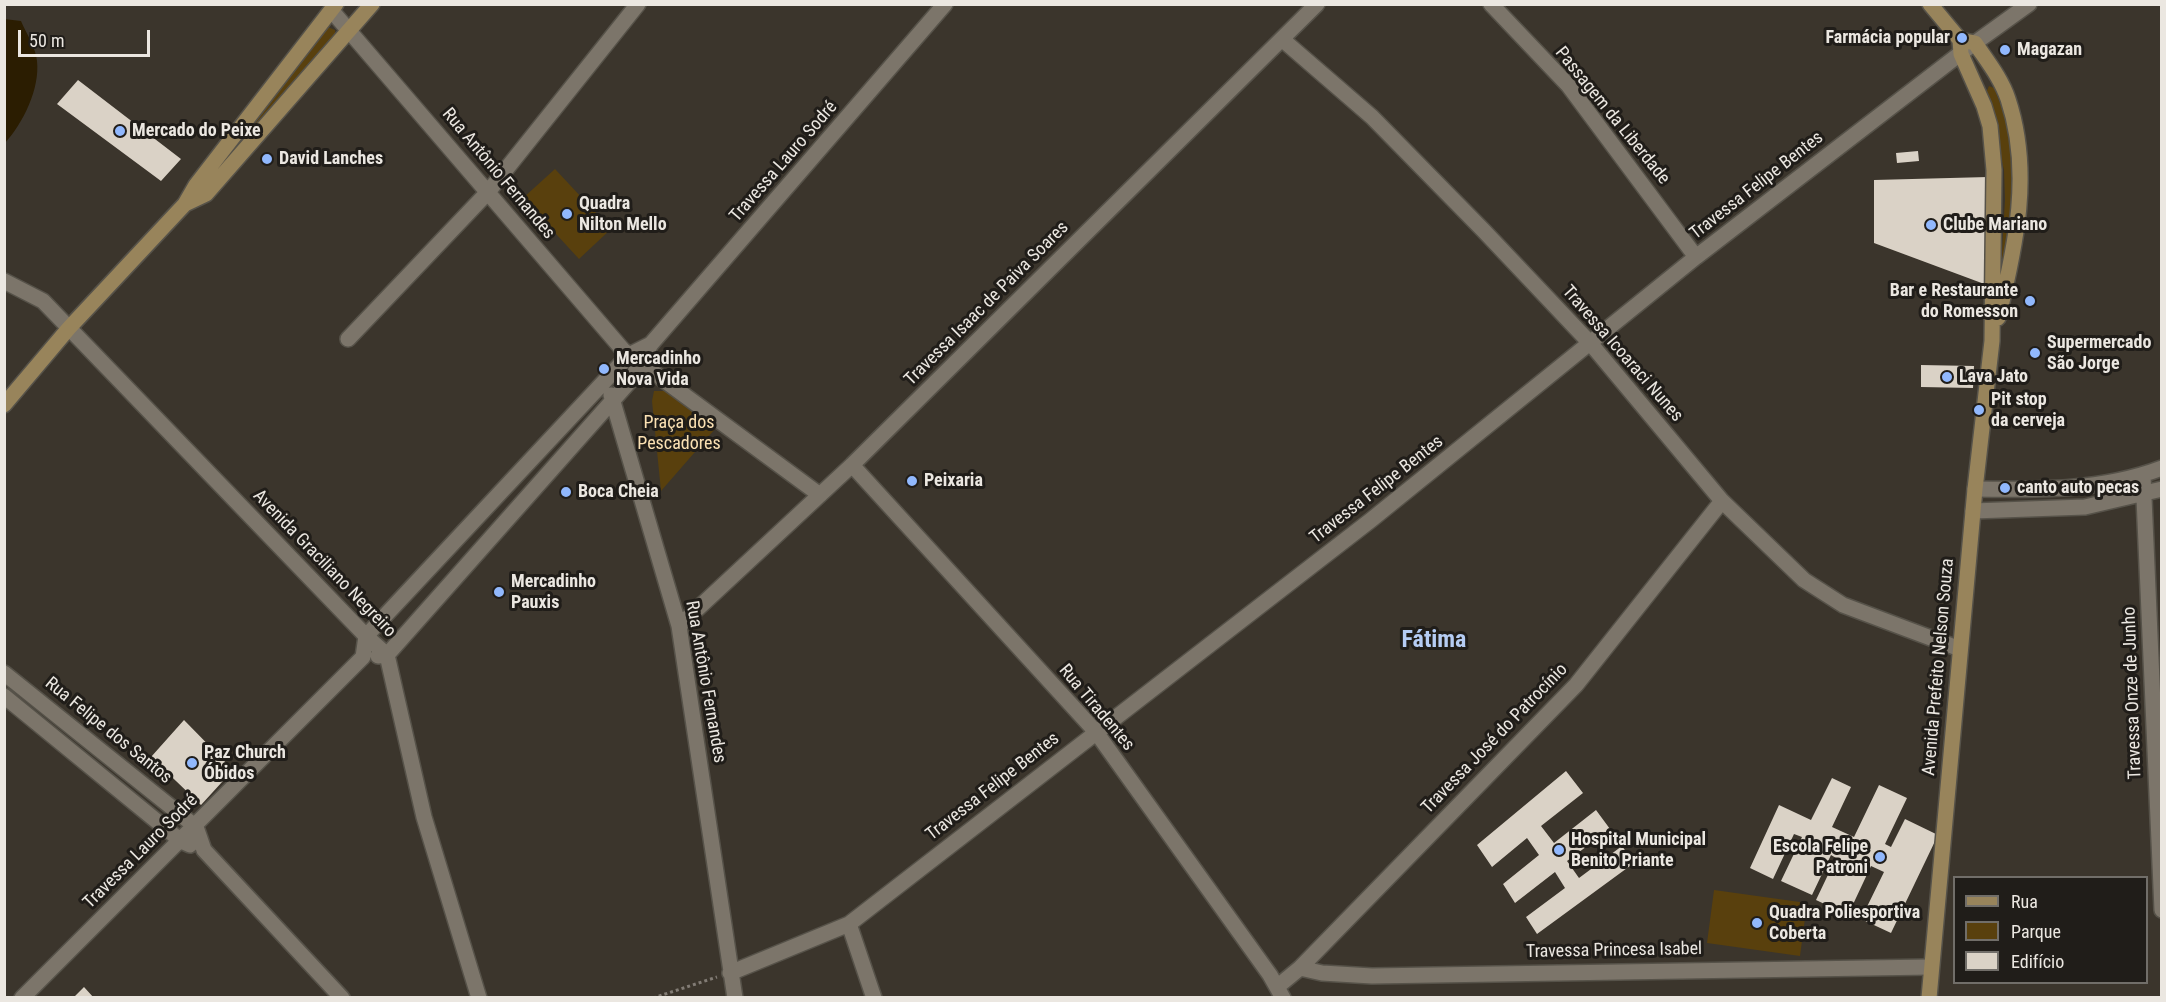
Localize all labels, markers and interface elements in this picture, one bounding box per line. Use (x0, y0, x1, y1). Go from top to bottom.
scale bar (21, 18, 153, 56)
place label: Farmácia popular (1825, 27, 1950, 49)
text: 50 m (29, 30, 64, 51)
marker: Farmácia popular (1955, 31, 1969, 45)
place label: Magazan (2017, 39, 2082, 61)
street label: Passagem da Liberdade (1550, 43, 1674, 189)
marker: Magazan (1998, 43, 2012, 57)
street label: Travessa Lauro Sodré (726, 97, 842, 227)
street label: Rua Antônio Fernandes (437, 104, 559, 244)
place label: Mercado do Peixe (132, 120, 261, 142)
marker: Mercado do Peixe (113, 124, 127, 138)
street label: Travessa Felipe Bentes (1686, 127, 1828, 245)
place label: David Lanches (279, 148, 383, 170)
marker: David Lanches (260, 152, 274, 166)
place label: Quadra Nilton Mello (579, 193, 667, 236)
marker: Quadra Nilton Mello (560, 207, 574, 221)
place label: Clube Mariano (1943, 214, 2047, 236)
street label: Travessa Isaac de Paiva Soares (900, 217, 1074, 391)
marker: Clube Mariano (1924, 218, 1938, 232)
place label: Bar e Restaurante do Romesson (1890, 280, 2018, 322)
street label: Travessa Icoaraci Nunes (1557, 281, 1687, 427)
marker: Bar e Restaurante do Romesson (2023, 294, 2037, 308)
place label: Supermercado São Jorge (2047, 332, 2151, 374)
marker: Supermercado São Jorge (2028, 346, 2042, 360)
place label: Mercadinho Nova Vida (616, 348, 701, 391)
marker: Mercadinho Nova Vida (597, 362, 611, 376)
place label: Lava Jato (1959, 366, 2028, 388)
marker: Lava Jato (1940, 370, 1954, 384)
place label: Pit stop da cerveja (1991, 389, 2065, 432)
marker: Pit stop da cerveja (1972, 403, 1986, 417)
park label: Praça dos Pescadores (637, 412, 721, 454)
street label: Travessa Felipe Bentes (1306, 431, 1448, 549)
place label: Peixaria (924, 470, 983, 492)
marker: Peixaria (905, 474, 919, 488)
place label: canto auto pecas (2017, 477, 2139, 499)
place label: Boca Cheia (578, 481, 659, 503)
marker: canto auto pecas (1998, 481, 2012, 495)
marker: Boca Cheia (559, 485, 573, 499)
street label: Avenida Graciliano Negreiro (248, 486, 400, 642)
street label: Avenida Prefeito Nelson Souza (1919, 557, 1959, 777)
place label: Mercadinho Pauxis (511, 571, 596, 614)
marker: Mercadinho Pauxis (492, 585, 506, 599)
street label: Rua Antônio Fernandes (680, 599, 730, 765)
street label: Travessa Onze de Junho (2119, 606, 2147, 780)
district label: Fátima (1402, 627, 1466, 655)
street label: Travessa José do Patrocínio (1418, 659, 1572, 819)
street label: Rua Tiradentes (1054, 660, 1138, 756)
street label: Rua Felipe dos Santos (40, 673, 176, 789)
street label: Travessa Felipe Bentes (922, 728, 1064, 846)
place label: Paz Church Óbidos (204, 742, 286, 784)
marker: Paz Church Óbidos (185, 756, 199, 770)
street label: Travessa Lauro Sodré (79, 790, 203, 914)
place label: Hospital Municipal Benito Priante (1571, 829, 1706, 872)
place label: Escola Felipe Patroni (1773, 836, 1868, 878)
marker: Hospital Municipal Benito Priante (1552, 843, 1566, 857)
marker: Escola Felipe Patroni (1873, 850, 1887, 864)
legend (1953, 876, 2148, 984)
text: Rua (2011, 891, 2038, 912)
place label: Quadra Poliesportiva Coberta (1769, 902, 1920, 944)
marker: Quadra Poliesportiva Coberta (1750, 916, 1764, 930)
text: Parque (2011, 921, 2061, 942)
street label: Travessa Princesa Isabel (1526, 939, 1702, 963)
text: Edifício (2011, 951, 2064, 972)

